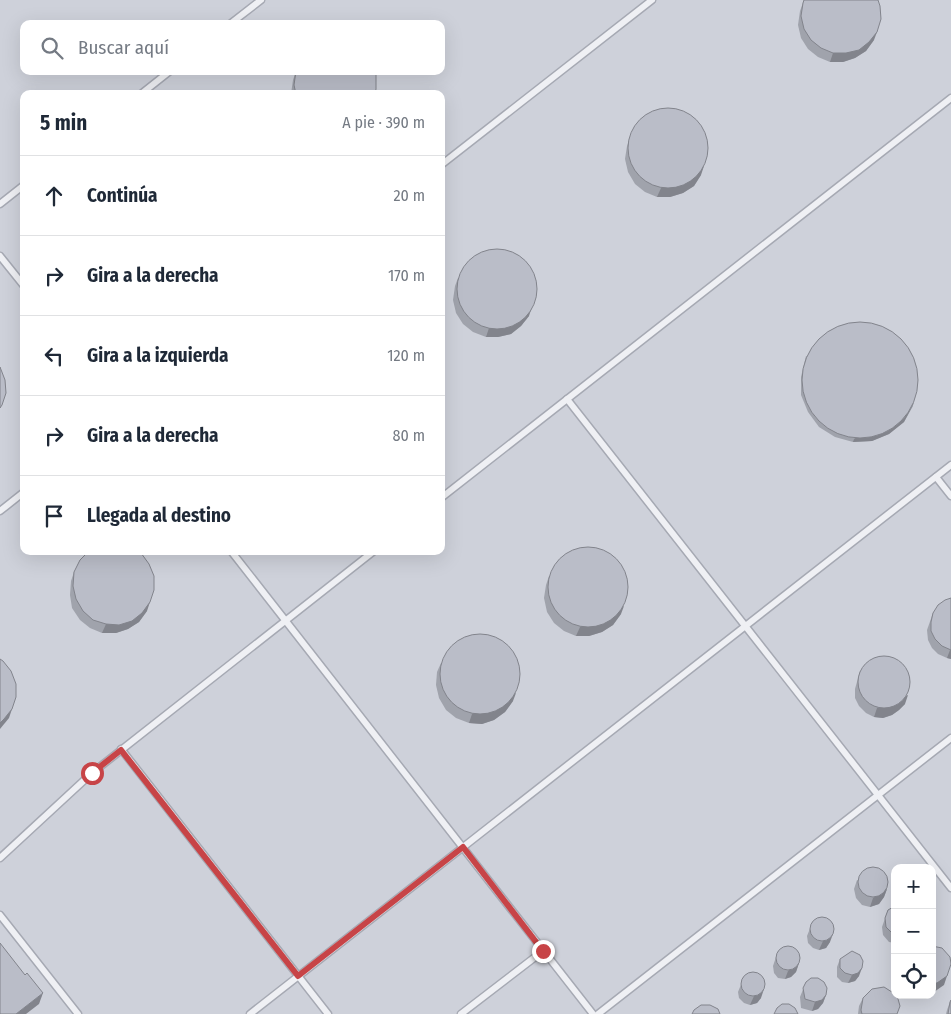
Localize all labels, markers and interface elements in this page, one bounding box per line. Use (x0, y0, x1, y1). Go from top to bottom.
search box (20, 20, 445, 75)
icon: search (38, 34, 66, 62)
text: Buscar aquí (78, 36, 169, 59)
text: 5 min (40, 110, 87, 136)
text: A pie · 390 m (342, 113, 425, 132)
icon: ahead (40, 182, 68, 210)
text: Continúa (87, 184, 158, 207)
text: 20 m (394, 186, 425, 205)
icon: right (40, 262, 68, 290)
text: Gira a la derecha (87, 264, 219, 287)
text: 170 m (388, 266, 425, 285)
icon: left (40, 342, 68, 370)
text: Gira a la izquierda (87, 344, 229, 367)
text: 120 m (387, 346, 425, 365)
icon: right (40, 422, 68, 450)
text: Gira a la derecha (87, 424, 219, 447)
text: 80 m (393, 426, 425, 445)
icon: arrive (40, 502, 68, 530)
text: Llegada al destino (87, 504, 231, 527)
route start (81, 762, 104, 785)
map controls (891, 864, 936, 999)
button: + (891, 864, 936, 909)
button: − (891, 909, 936, 954)
route end (532, 940, 555, 963)
button: locate (891, 954, 936, 999)

